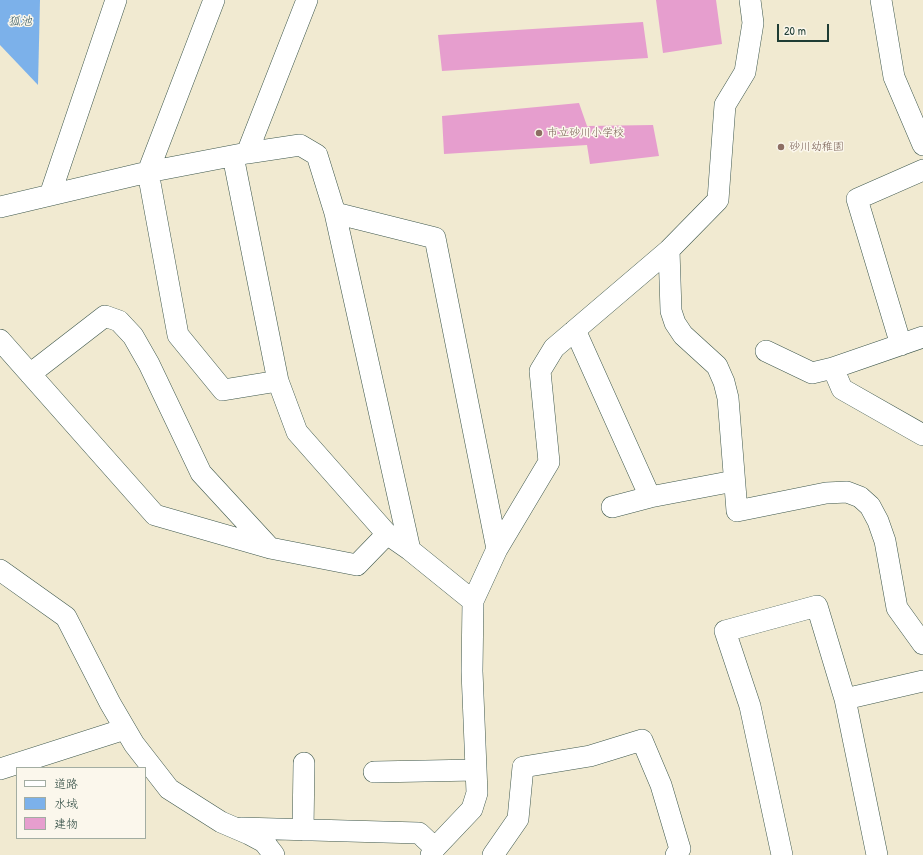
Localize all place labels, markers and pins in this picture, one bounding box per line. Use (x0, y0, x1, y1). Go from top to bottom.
place label: 市立砂川小学校 (547, 126, 624, 140)
marker: 市立砂川小学校 (534, 128, 544, 138)
place label: 砂川幼稚園 (789, 140, 844, 154)
marker: 砂川幼稚園 (776, 142, 786, 152)

